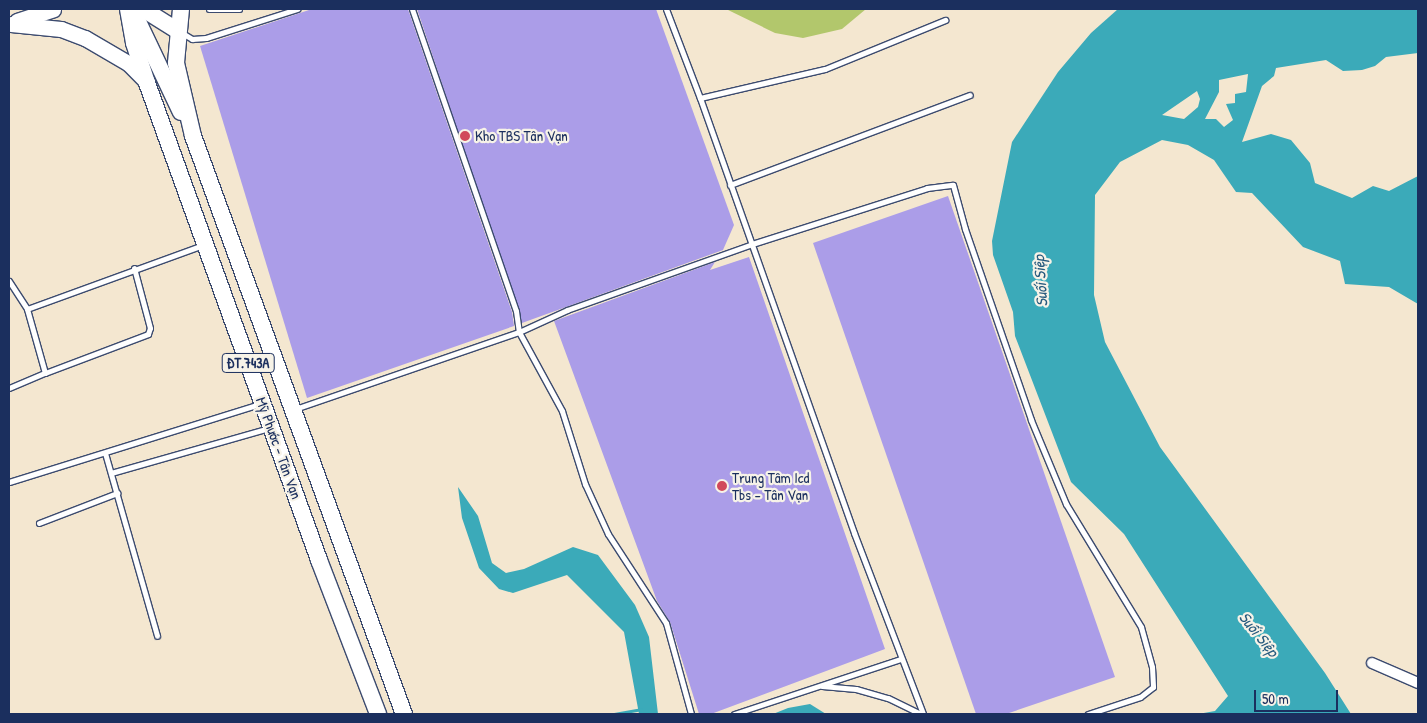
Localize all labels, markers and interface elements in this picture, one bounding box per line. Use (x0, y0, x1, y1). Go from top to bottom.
place label: Kho TBS Tân Vạn (475, 127, 568, 145)
marker: Kho TBS Tân Vạn (459, 130, 471, 142)
water label: Suối Siệp (1029, 255, 1051, 307)
road number: ĐT.743A (220, 352, 276, 374)
street label: Mỹ Phước - Tân Vạn (252, 395, 306, 501)
place label: Trung Tâm Icd Tbs – Tân Vạn (732, 468, 809, 503)
marker: Trung Tâm Icd Tbs – Tân Vạn (716, 480, 728, 492)
water label: Suối Siệp (1235, 608, 1283, 660)
scale bar (1257, 680, 1341, 712)
text: 50 m (1262, 688, 1289, 709)

